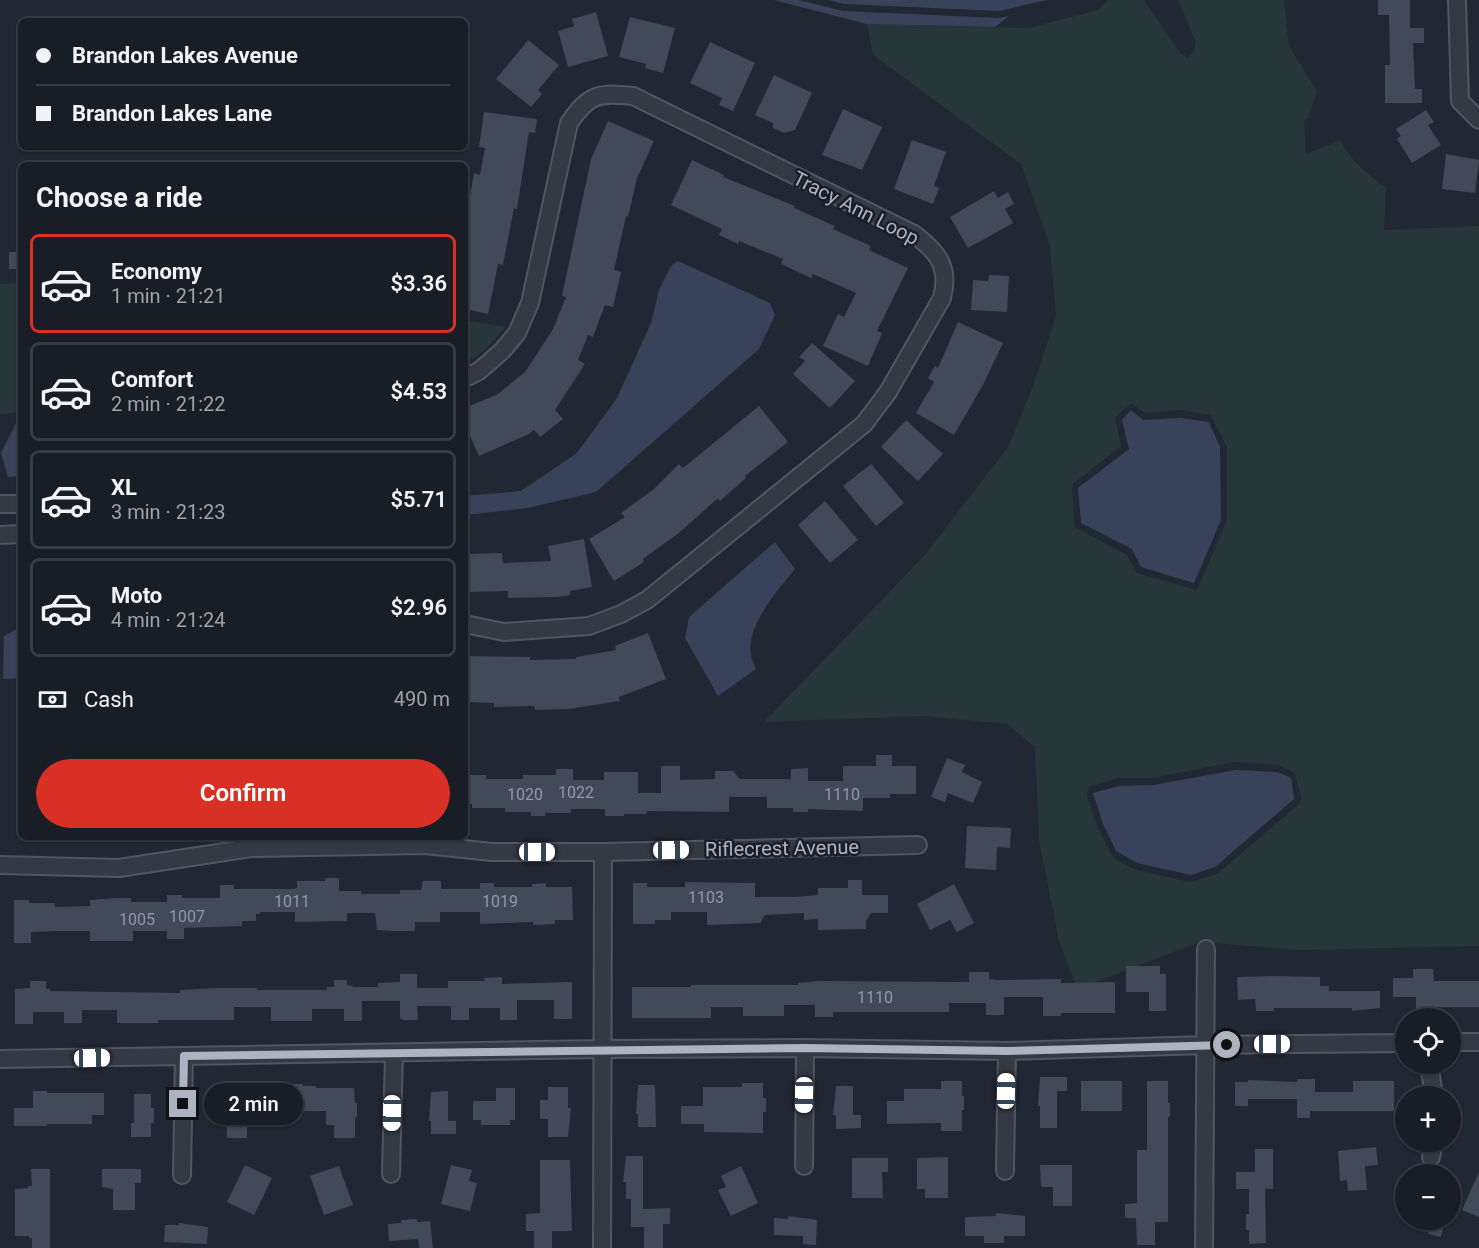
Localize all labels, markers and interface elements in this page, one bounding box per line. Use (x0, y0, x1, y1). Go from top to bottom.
text: Brandon Lakes Avenue (72, 43, 298, 68)
text: Brandon Lakes Lane (72, 101, 272, 126)
street label: Tracy Ann Loop (789, 166, 923, 250)
text: Choose a ride (36, 182, 202, 214)
icon: car (39, 257, 93, 311)
text: Economy (111, 259, 202, 284)
text: $3.36 (390, 271, 447, 296)
text: 1 min · 21:21 (111, 284, 226, 308)
icon: car (39, 365, 93, 419)
text: Comfort (111, 367, 193, 392)
text: $4.53 (390, 379, 447, 404)
text: 2 min · 21:22 (111, 392, 226, 416)
icon: car (39, 473, 93, 527)
text: XL (111, 475, 137, 500)
text: $5.71 (390, 487, 447, 512)
text: 3 min · 21:23 (111, 500, 226, 524)
icon: car (39, 581, 93, 635)
text: Moto (111, 583, 162, 608)
text: $2.96 (390, 595, 447, 620)
text: 4 min · 21:24 (111, 608, 226, 632)
icon: cash (36, 683, 69, 716)
text: Cash (84, 687, 134, 712)
text: 490 m (394, 687, 450, 711)
button: Confirm (36, 759, 450, 828)
house number: 1022 (558, 783, 594, 802)
house number: 1020 (507, 785, 543, 804)
house number: 1110 (824, 785, 860, 804)
street label: Riflecrest Avenue (705, 835, 859, 861)
car (653, 841, 689, 859)
car (519, 843, 555, 861)
house number: 1103 (688, 888, 724, 907)
house number: 1011 (274, 892, 310, 911)
house number: 1019 (482, 892, 518, 911)
house number: 1007 (169, 907, 205, 926)
house number: 1005 (119, 910, 155, 929)
house number: 1110 (857, 988, 893, 1007)
map controls (1395, 1008, 1461, 1230)
button: locate (1395, 1008, 1461, 1074)
route start (1213, 1031, 1240, 1058)
car (1254, 1035, 1290, 1053)
car (74, 1049, 110, 1067)
car (997, 1073, 1015, 1109)
car (795, 1077, 813, 1113)
callout: 2 min (204, 1083, 303, 1125)
button: + (1395, 1086, 1461, 1152)
route end (169, 1090, 196, 1117)
text: 2 min (228, 1092, 279, 1116)
car (383, 1095, 401, 1131)
button: − (1395, 1164, 1461, 1230)

